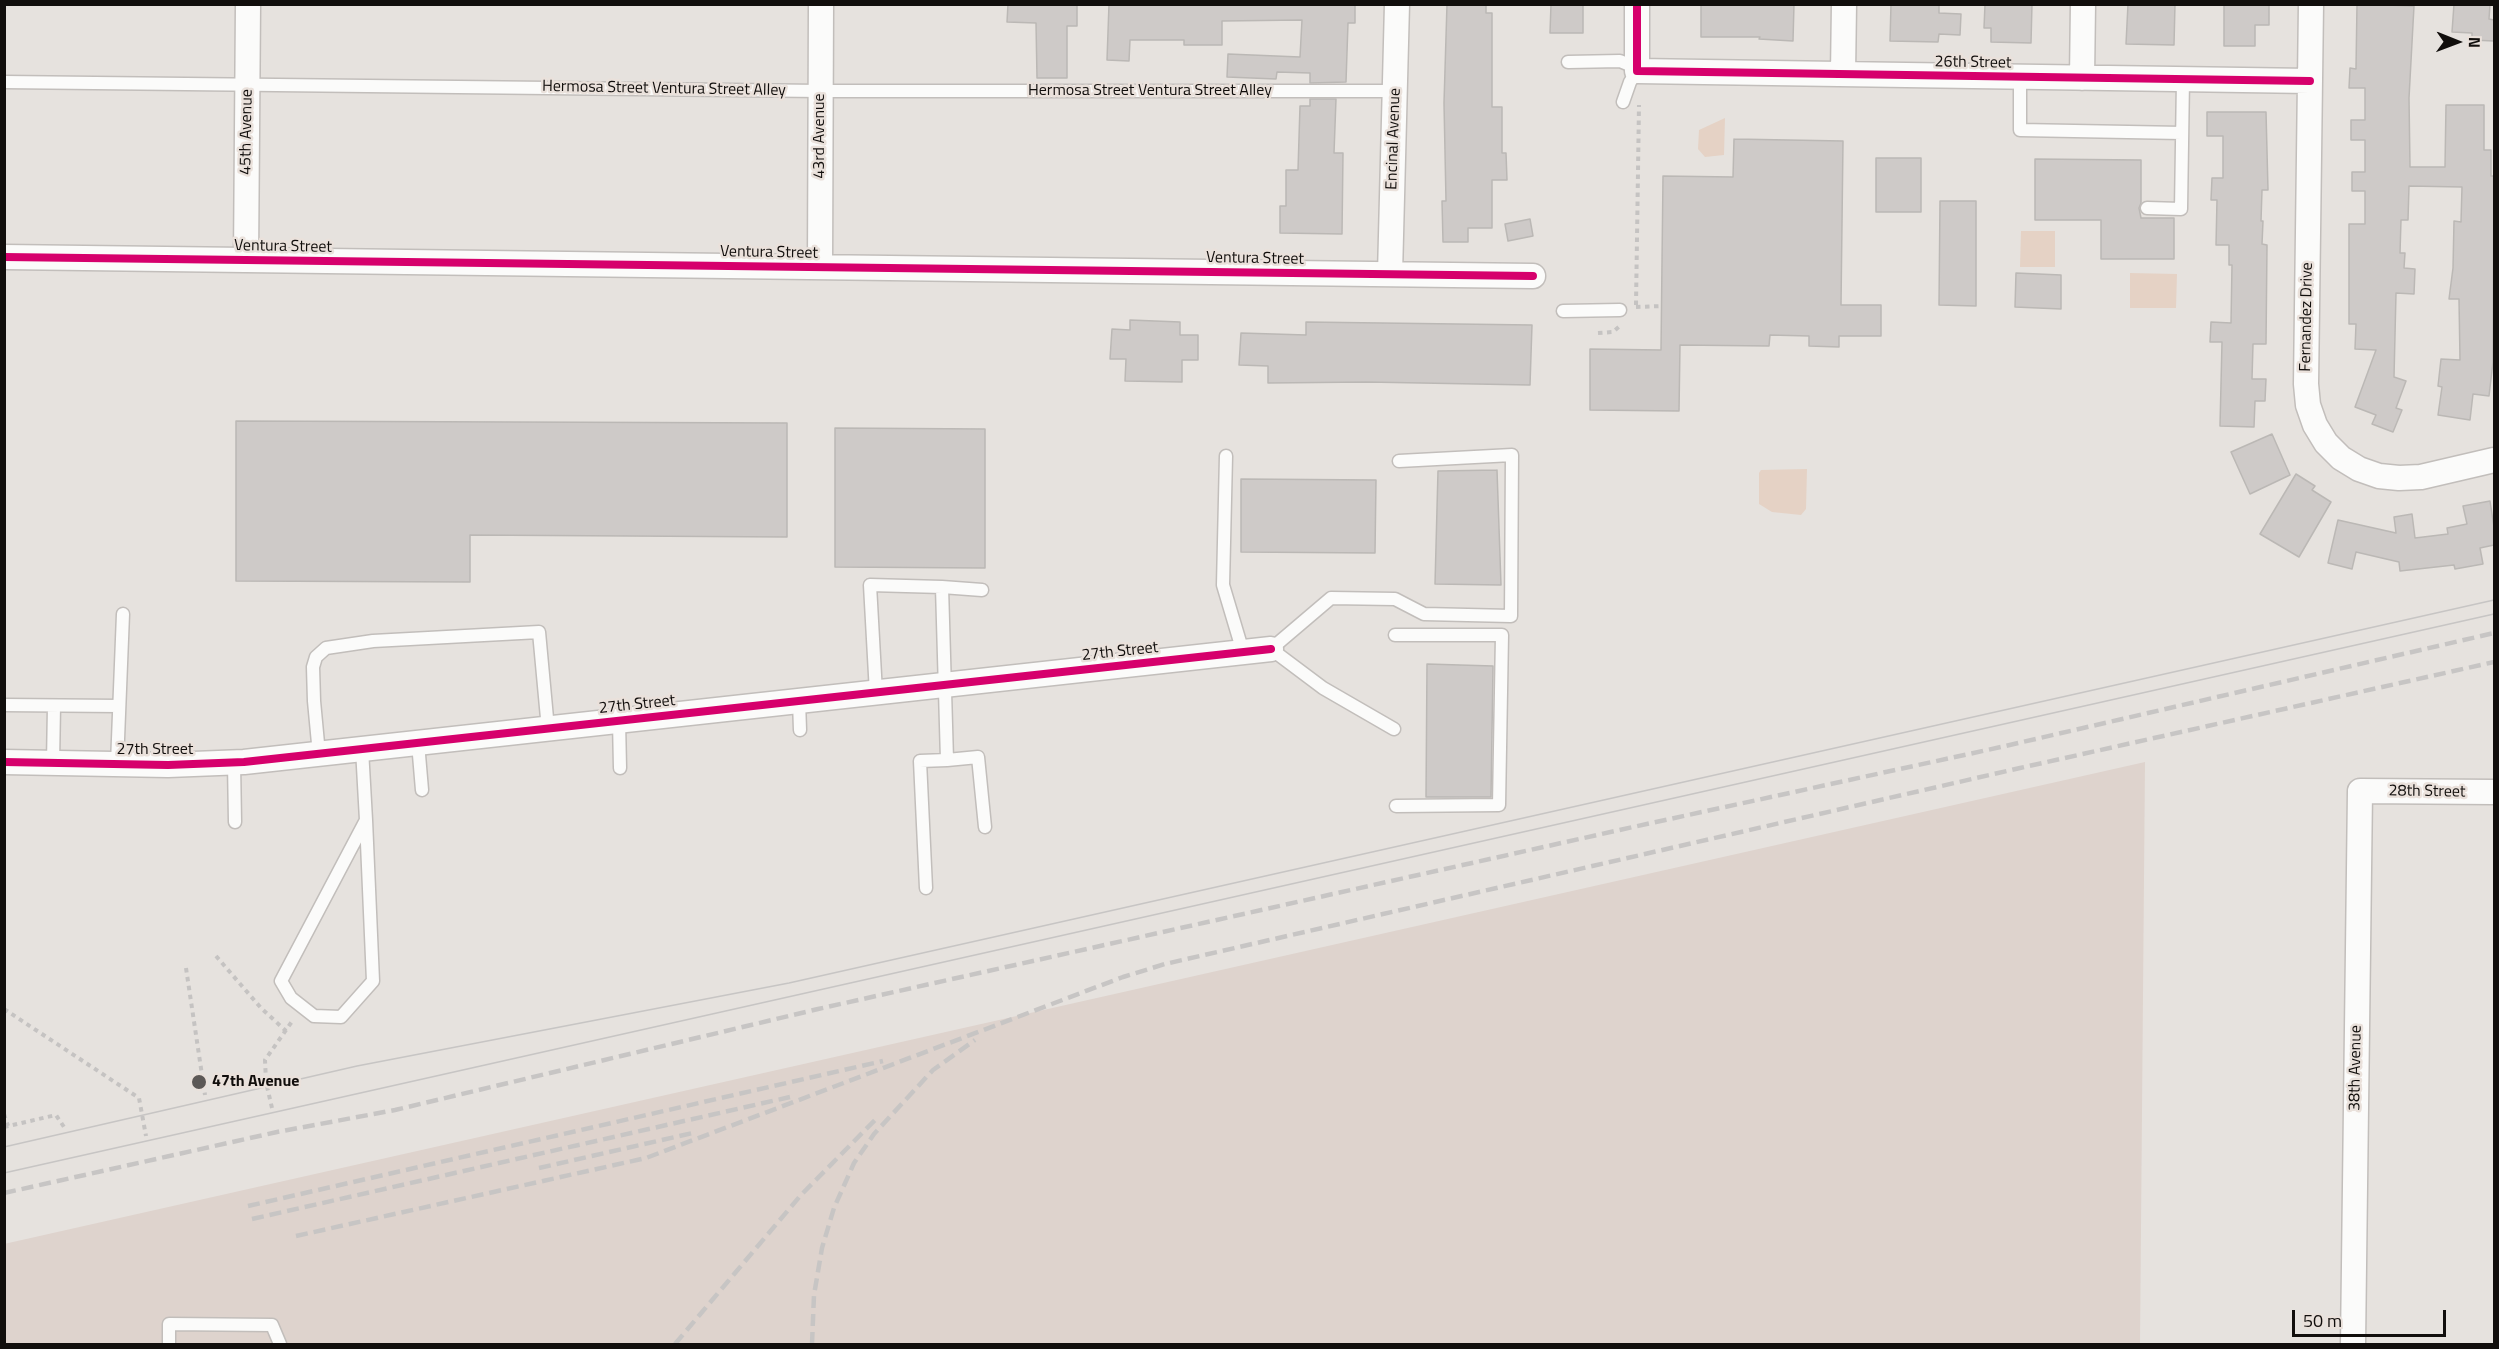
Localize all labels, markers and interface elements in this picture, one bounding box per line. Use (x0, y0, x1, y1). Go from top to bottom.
north arrow (2427, 12, 2487, 72)
text: N (2463, 37, 2487, 48)
street label: 26th Street (1934, 53, 2012, 73)
street label: Hermosa Street Ventura Street Alley (542, 77, 786, 101)
street label: Hermosa Street Ventura Street Alley (1028, 81, 1272, 101)
street label: Encinal Avenue (1383, 88, 1405, 190)
street label: 45th Avenue (237, 89, 257, 175)
street label: 43rd Avenue (810, 93, 830, 179)
street label: Ventura Street (234, 237, 332, 257)
street label: Ventura Street (720, 243, 818, 263)
street label: Ventura Street (1206, 249, 1304, 269)
street label: Fernandez Drive (2296, 262, 2318, 372)
street label: 27th Street (1081, 638, 1159, 666)
street label: 27th Street (598, 691, 676, 719)
street label: 27th Street (117, 740, 193, 760)
street label: 28th Street (2388, 782, 2466, 802)
street label: 38th Avenue (2346, 1025, 2366, 1111)
place label: 47th Avenue (212, 1072, 299, 1092)
marker: 47th Avenue (190, 1073, 208, 1091)
scale bar (2295, 1298, 2450, 1336)
text: 50 m (2303, 1307, 2342, 1334)

